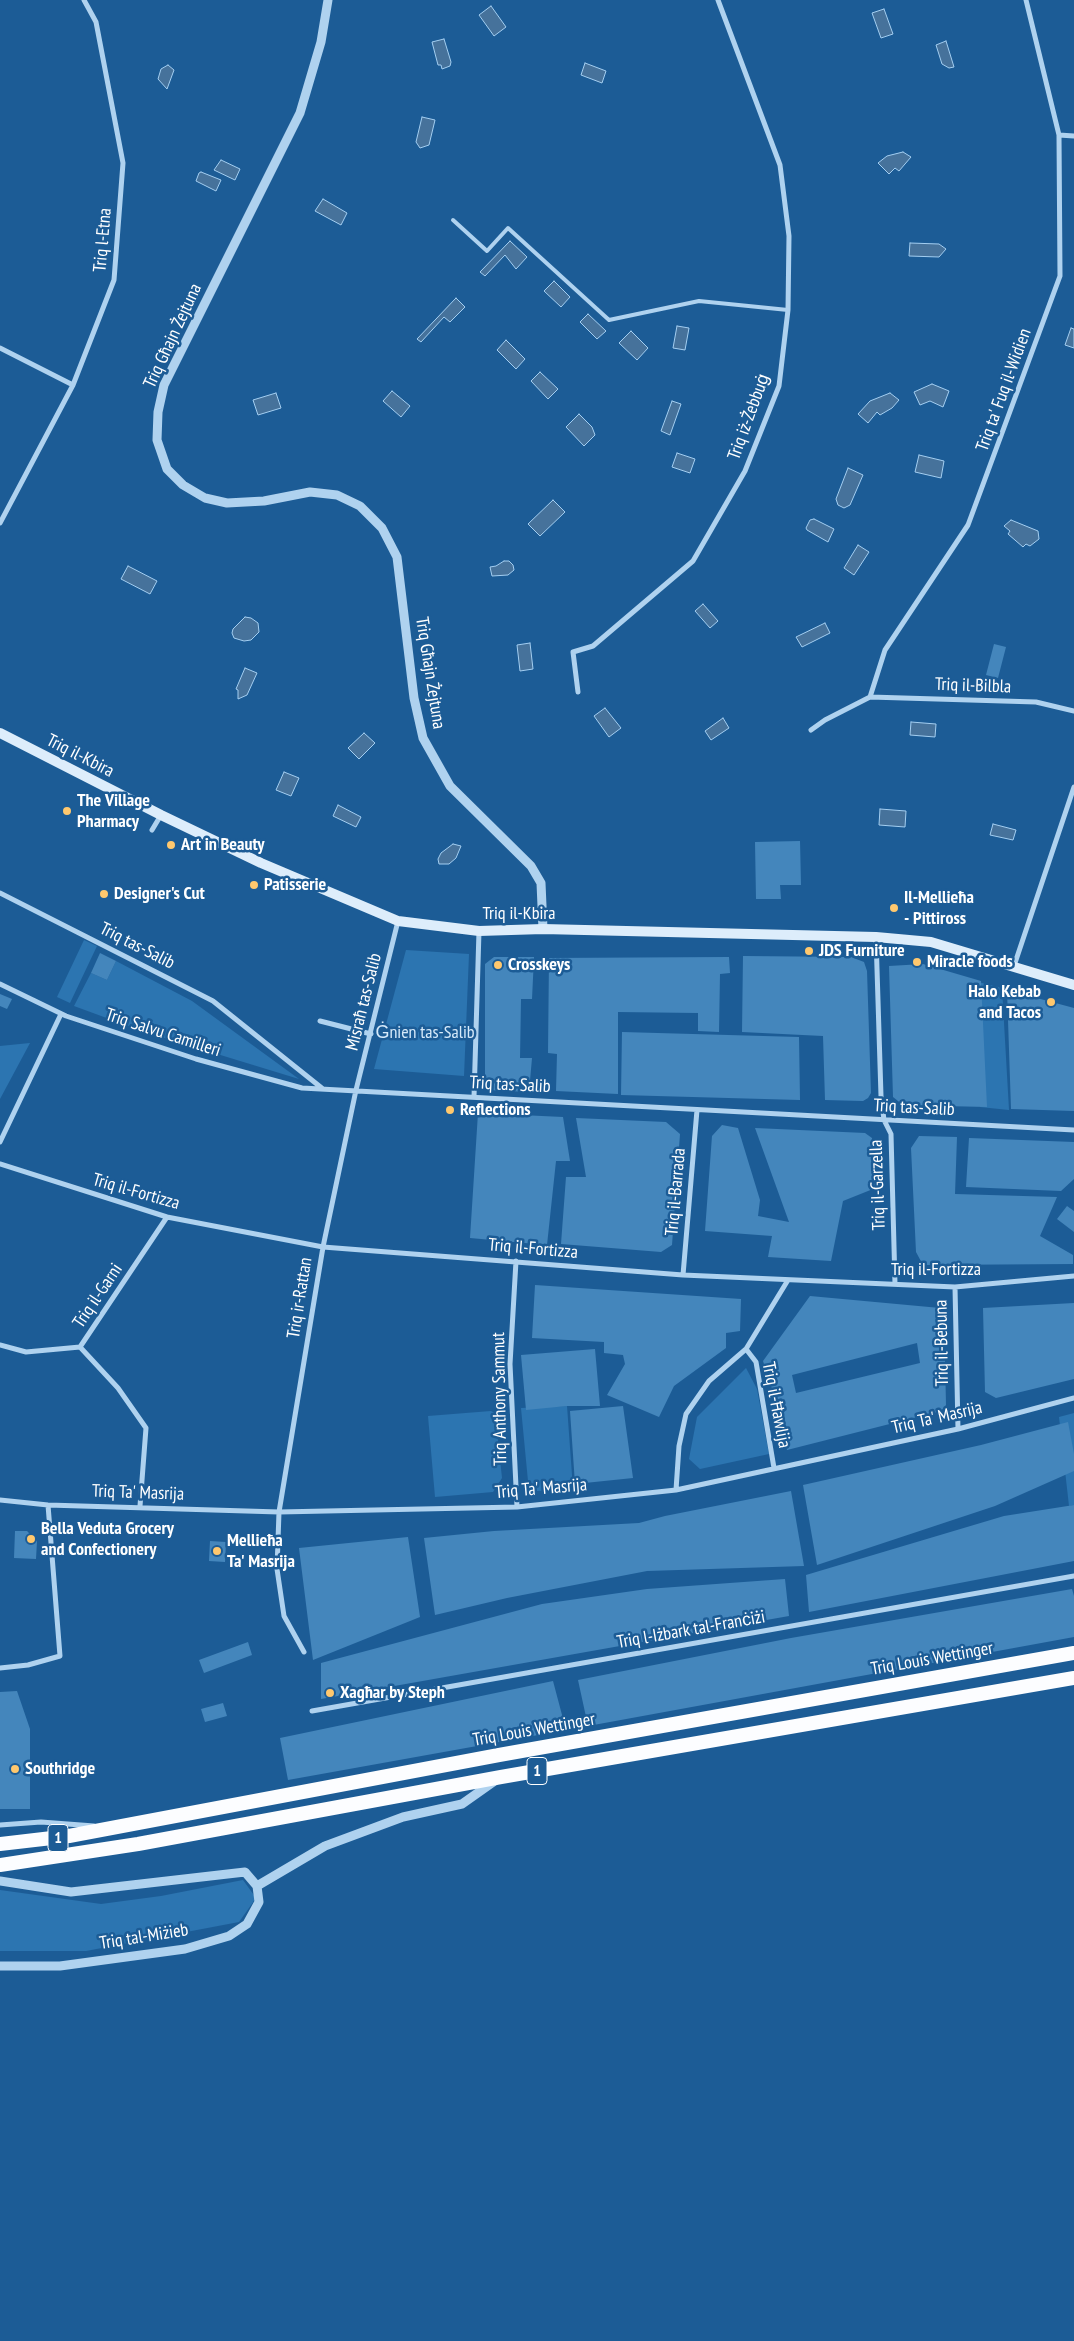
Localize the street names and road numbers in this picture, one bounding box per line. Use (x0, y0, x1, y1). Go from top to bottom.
street label: Triq l-Etna (89, 207, 117, 273)
street label: Triq Għajn Żejtuna (139, 280, 207, 392)
street label: Triq ta' Fuq il-Widien (972, 326, 1036, 454)
street label: Triq iż-Żebbuġ (723, 371, 775, 463)
street label: Triq Għajn Żejtuna (411, 616, 449, 730)
street label: Triq il-Bilbla (935, 674, 1011, 698)
street label: Triq il-Kbira (43, 730, 117, 782)
street label: Triq il-Kbira (482, 903, 556, 925)
street label: Triq tas-Salib (96, 918, 178, 974)
street label: Misraħ tas-Salib (341, 951, 387, 1053)
street label: Triq Salvu Camilleri (103, 1004, 223, 1062)
street label: Triq tas-Salib (469, 1072, 551, 1098)
street label: Triq tas-Salib (873, 1095, 955, 1121)
street label: Triq il-Garzella (866, 1139, 890, 1231)
street label: Triq il-Barrada (661, 1147, 691, 1237)
street label: Triq il-Fortizza (90, 1169, 182, 1215)
street label: Triq il-Fortizza (487, 1234, 579, 1264)
street label: Triq ir-Rattan (283, 1256, 317, 1340)
street label: Triq il-Fortizza (891, 1259, 981, 1281)
street label: Triq il-Garni (69, 1260, 127, 1332)
street label: Triq il-Bebuna (930, 1299, 954, 1387)
street label: Triq Anthony Sammut (488, 1332, 512, 1466)
street label: Triq il-Ħawlija (757, 1360, 795, 1450)
street label: Triq Ta' Masrija (890, 1397, 984, 1439)
street label: Triq Ta' Masrija (494, 1474, 588, 1504)
street label: Triq Ta' Masrija (92, 1481, 184, 1505)
street label: Triq l-Iżbark tal-Franċiżi (615, 1606, 767, 1654)
street label: Triq Louis Wettinger (869, 1638, 995, 1680)
street label: Triq Louis Wettinger (471, 1709, 597, 1751)
road number: 1 (527, 1758, 547, 1784)
road number: 1 (48, 1825, 68, 1852)
street label: Triq tal-Miżieb (98, 1919, 190, 1955)

